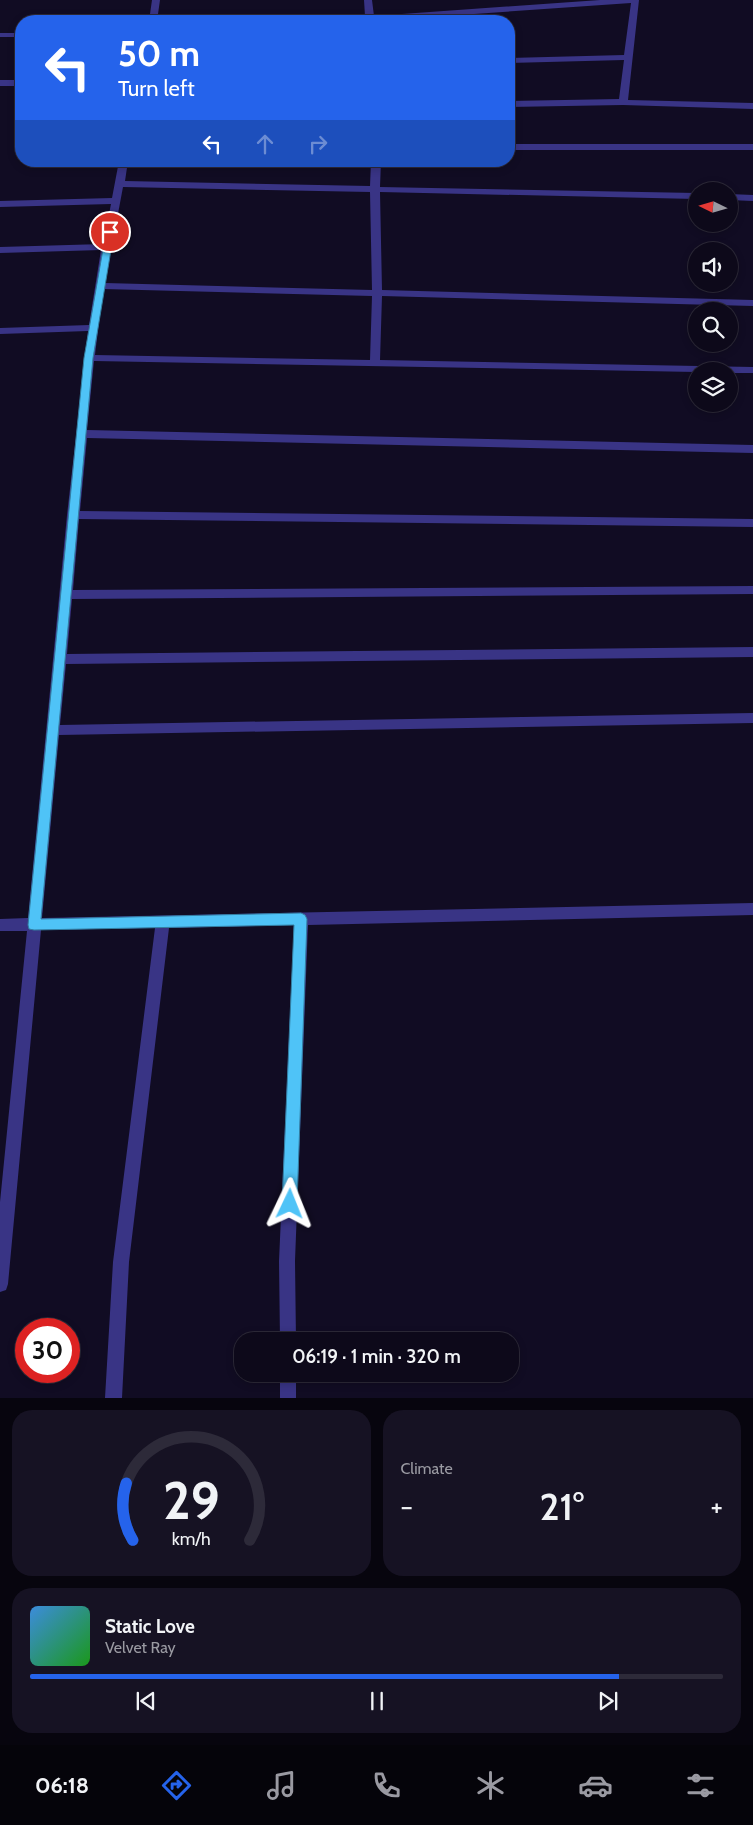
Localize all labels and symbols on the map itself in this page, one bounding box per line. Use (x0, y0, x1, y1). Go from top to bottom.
north arrow (688, 182, 738, 232)
pin (89, 211, 131, 253)
position arrow (263, 1177, 315, 1229)
speed limit sign: 30 (15, 1318, 80, 1383)

